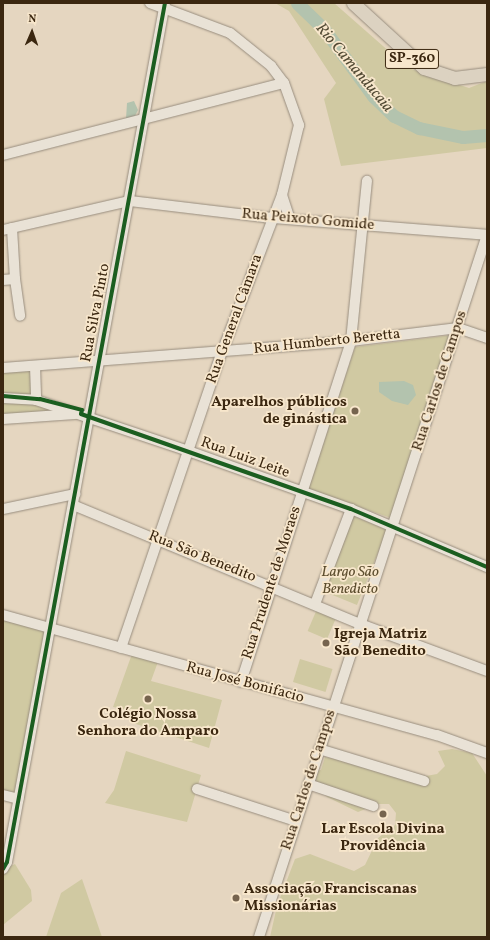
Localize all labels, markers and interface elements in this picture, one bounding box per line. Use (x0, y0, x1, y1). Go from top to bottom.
north arrow (12, 12, 52, 52)
text: N (28, 12, 37, 27)
water label: Rio Camanducaia (311, 19, 397, 117)
road number: SP-360 (384, 47, 440, 71)
street label: Rua Peixoto Gomide (241, 205, 375, 235)
street label: Rua General Câmara (203, 252, 267, 386)
street label: Rua Silva Pinto (78, 262, 114, 364)
street label: Rua Carlos de Campos (409, 308, 471, 454)
street label: Rua Humberto Beretta (253, 325, 401, 359)
place label: Aparelhos públicos de ginástica (211, 393, 347, 428)
marker: Aparelhos públicos de ginástica (350, 406, 360, 416)
street label: Rua Luiz Leite (198, 434, 292, 482)
street label: Rua Prudente de Moraes (239, 504, 305, 662)
street label: Rua São Benedito (146, 527, 258, 587)
park label: Largo São Benedicto (321, 563, 379, 598)
place label: Igreja Matriz São Benedito (334, 625, 427, 660)
marker: Igreja Matriz São Benedito (321, 638, 331, 648)
street label: Rua José Bonifacio (184, 659, 306, 707)
marker: Colégio Nossa Senhora do Amparo (143, 694, 153, 704)
place label: Colégio Nossa Senhora do Amparo (77, 705, 219, 740)
street label: Rua Carlos de Campos (278, 707, 340, 853)
marker: Lar Escola Divina Providência (378, 809, 388, 819)
place label: Lar Escola Divina Providência (321, 820, 445, 855)
place label: Associação Franciscanas Missionárias (244, 880, 417, 915)
marker: Associação Franciscanas Missionárias (231, 893, 241, 903)

